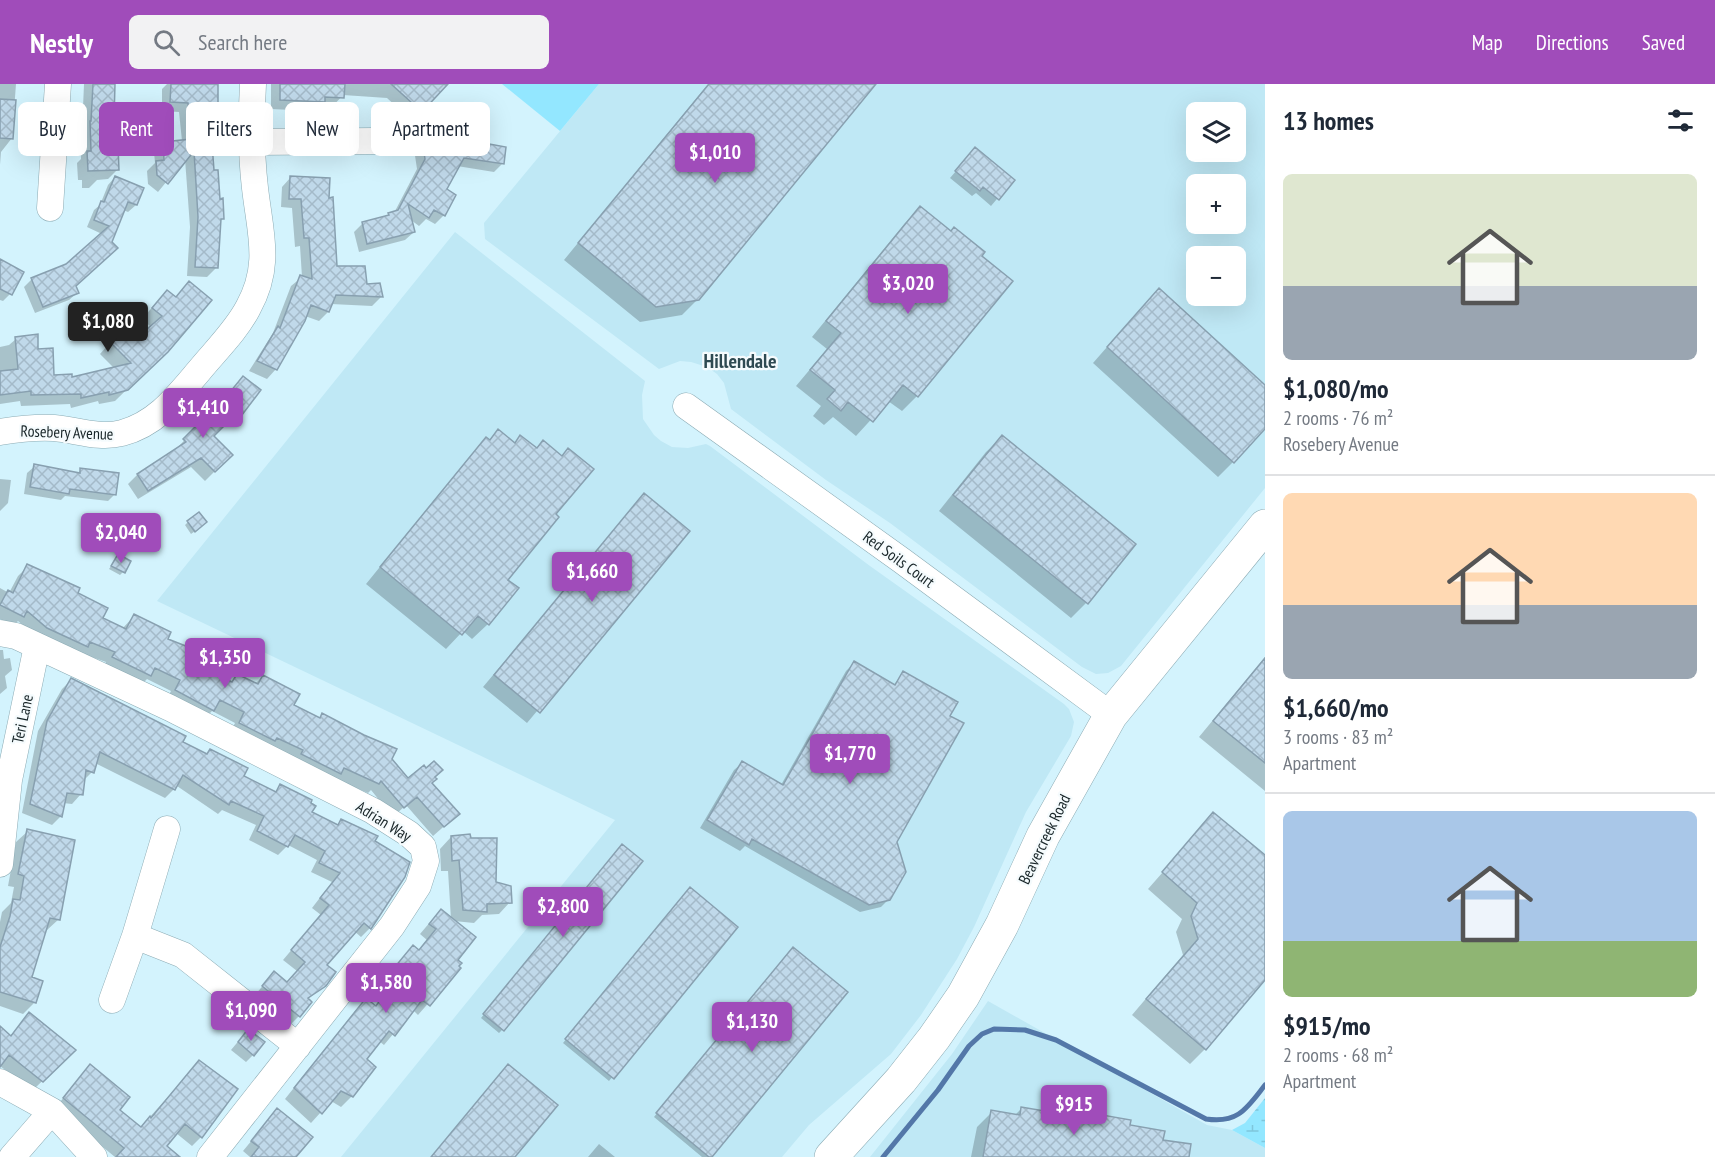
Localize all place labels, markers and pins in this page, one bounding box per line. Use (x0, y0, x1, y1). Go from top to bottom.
pin: $1,010 (666, 133, 764, 184)
pin: $3,020 (859, 264, 957, 315)
pin: $1,080 (59, 302, 157, 353)
pin: $1,410 (154, 388, 252, 439)
pin: $2,040 (72, 513, 170, 564)
pin: $1,660 (543, 552, 641, 603)
pin: $1,350 (176, 638, 274, 689)
pin: $1,770 (801, 734, 899, 785)
pin: $2,800 (514, 887, 612, 938)
pin: $1,580 (337, 963, 435, 1014)
pin: $1,090 (202, 991, 300, 1042)
pin: $1,130 (703, 1002, 801, 1053)
pin: $915 (1038, 1085, 1110, 1136)

